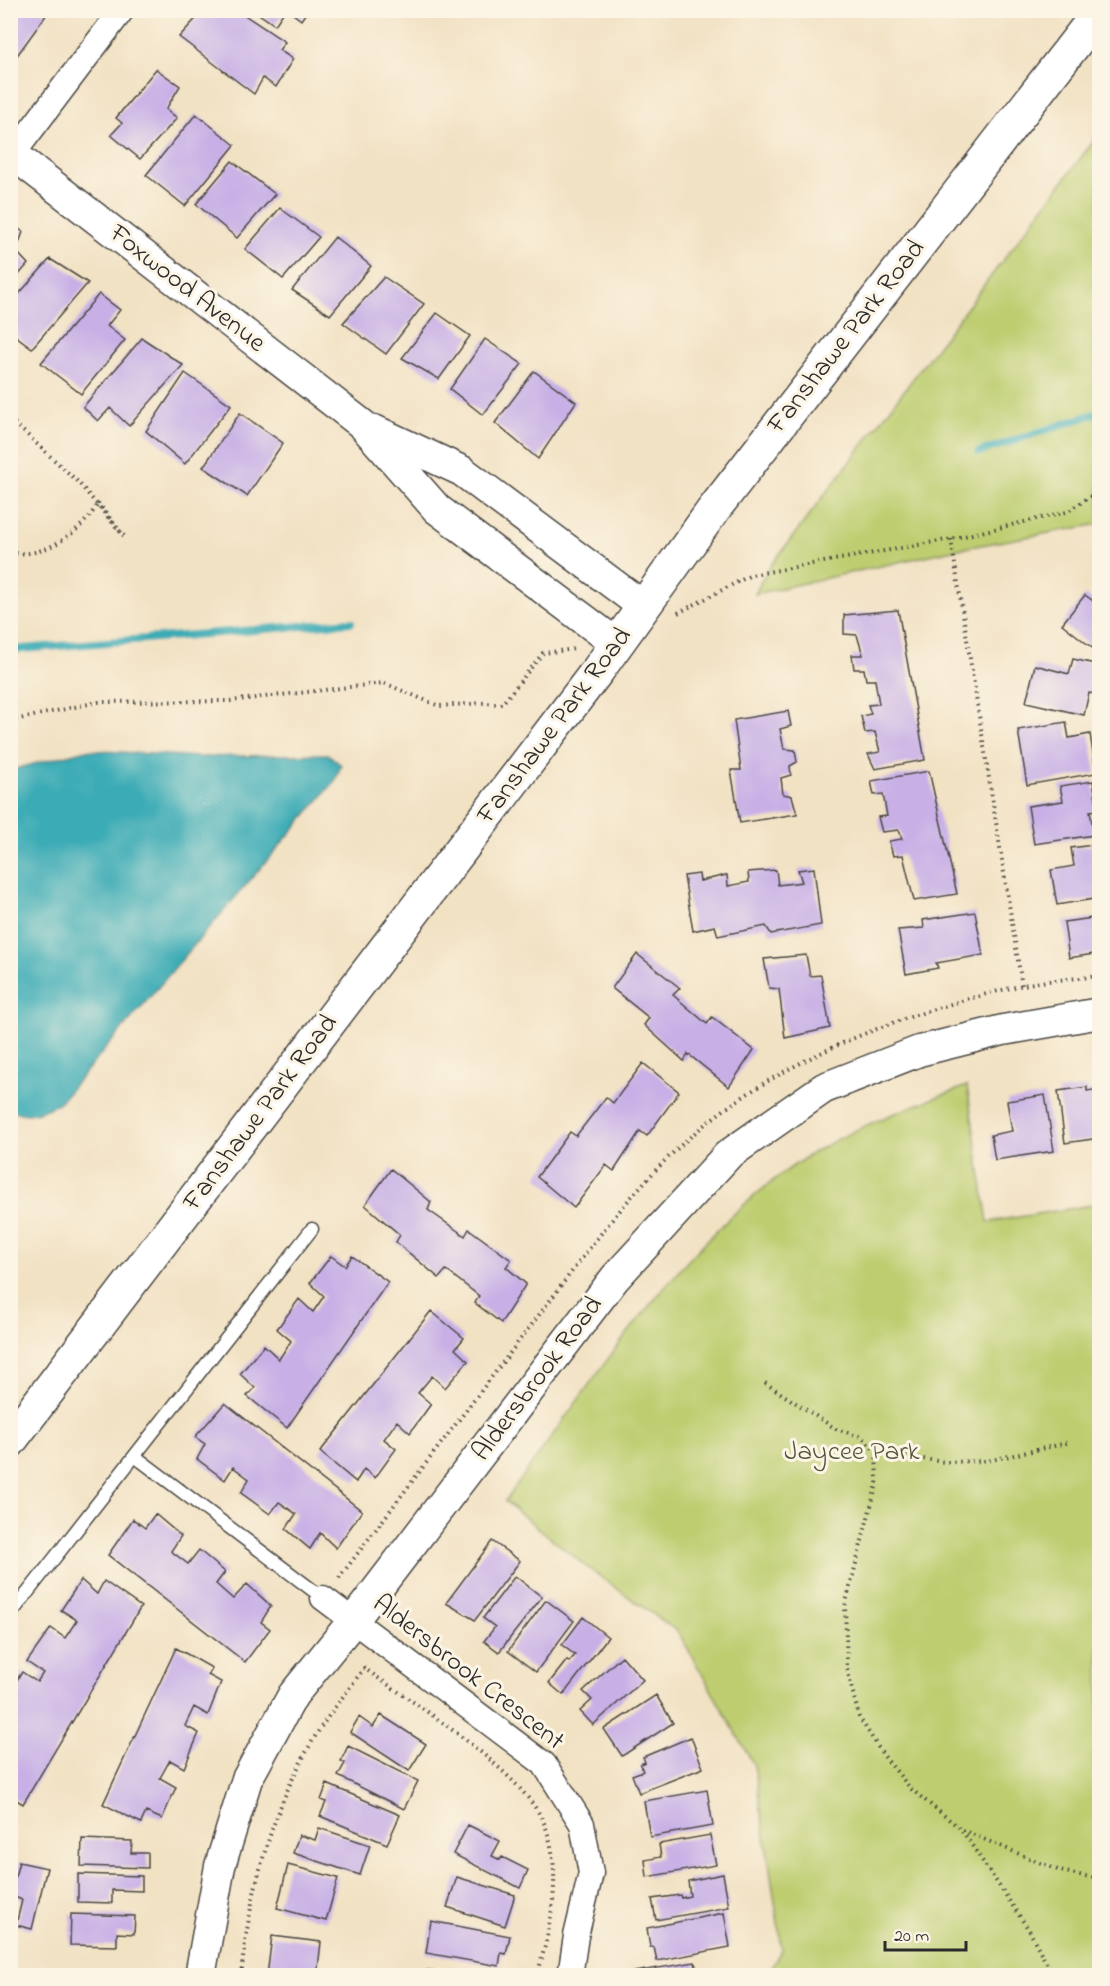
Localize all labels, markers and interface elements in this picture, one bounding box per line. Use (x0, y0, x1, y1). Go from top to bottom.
street label: Foxwood Avenue (100, 215, 274, 363)
street label: Fanshawe Park Road (758, 231, 935, 443)
street label: Fanshawe Park Road (467, 619, 642, 833)
street label: Fanshawe Park Road (173, 1006, 348, 1220)
street label: Aldersbrook Road (463, 1288, 613, 1470)
park label: Jaycee Park (784, 1433, 920, 1472)
street label: Aldersbrook Crescent (364, 1585, 572, 1761)
scale bar (885, 1914, 966, 1952)
text: 20 m (894, 1924, 929, 1950)

